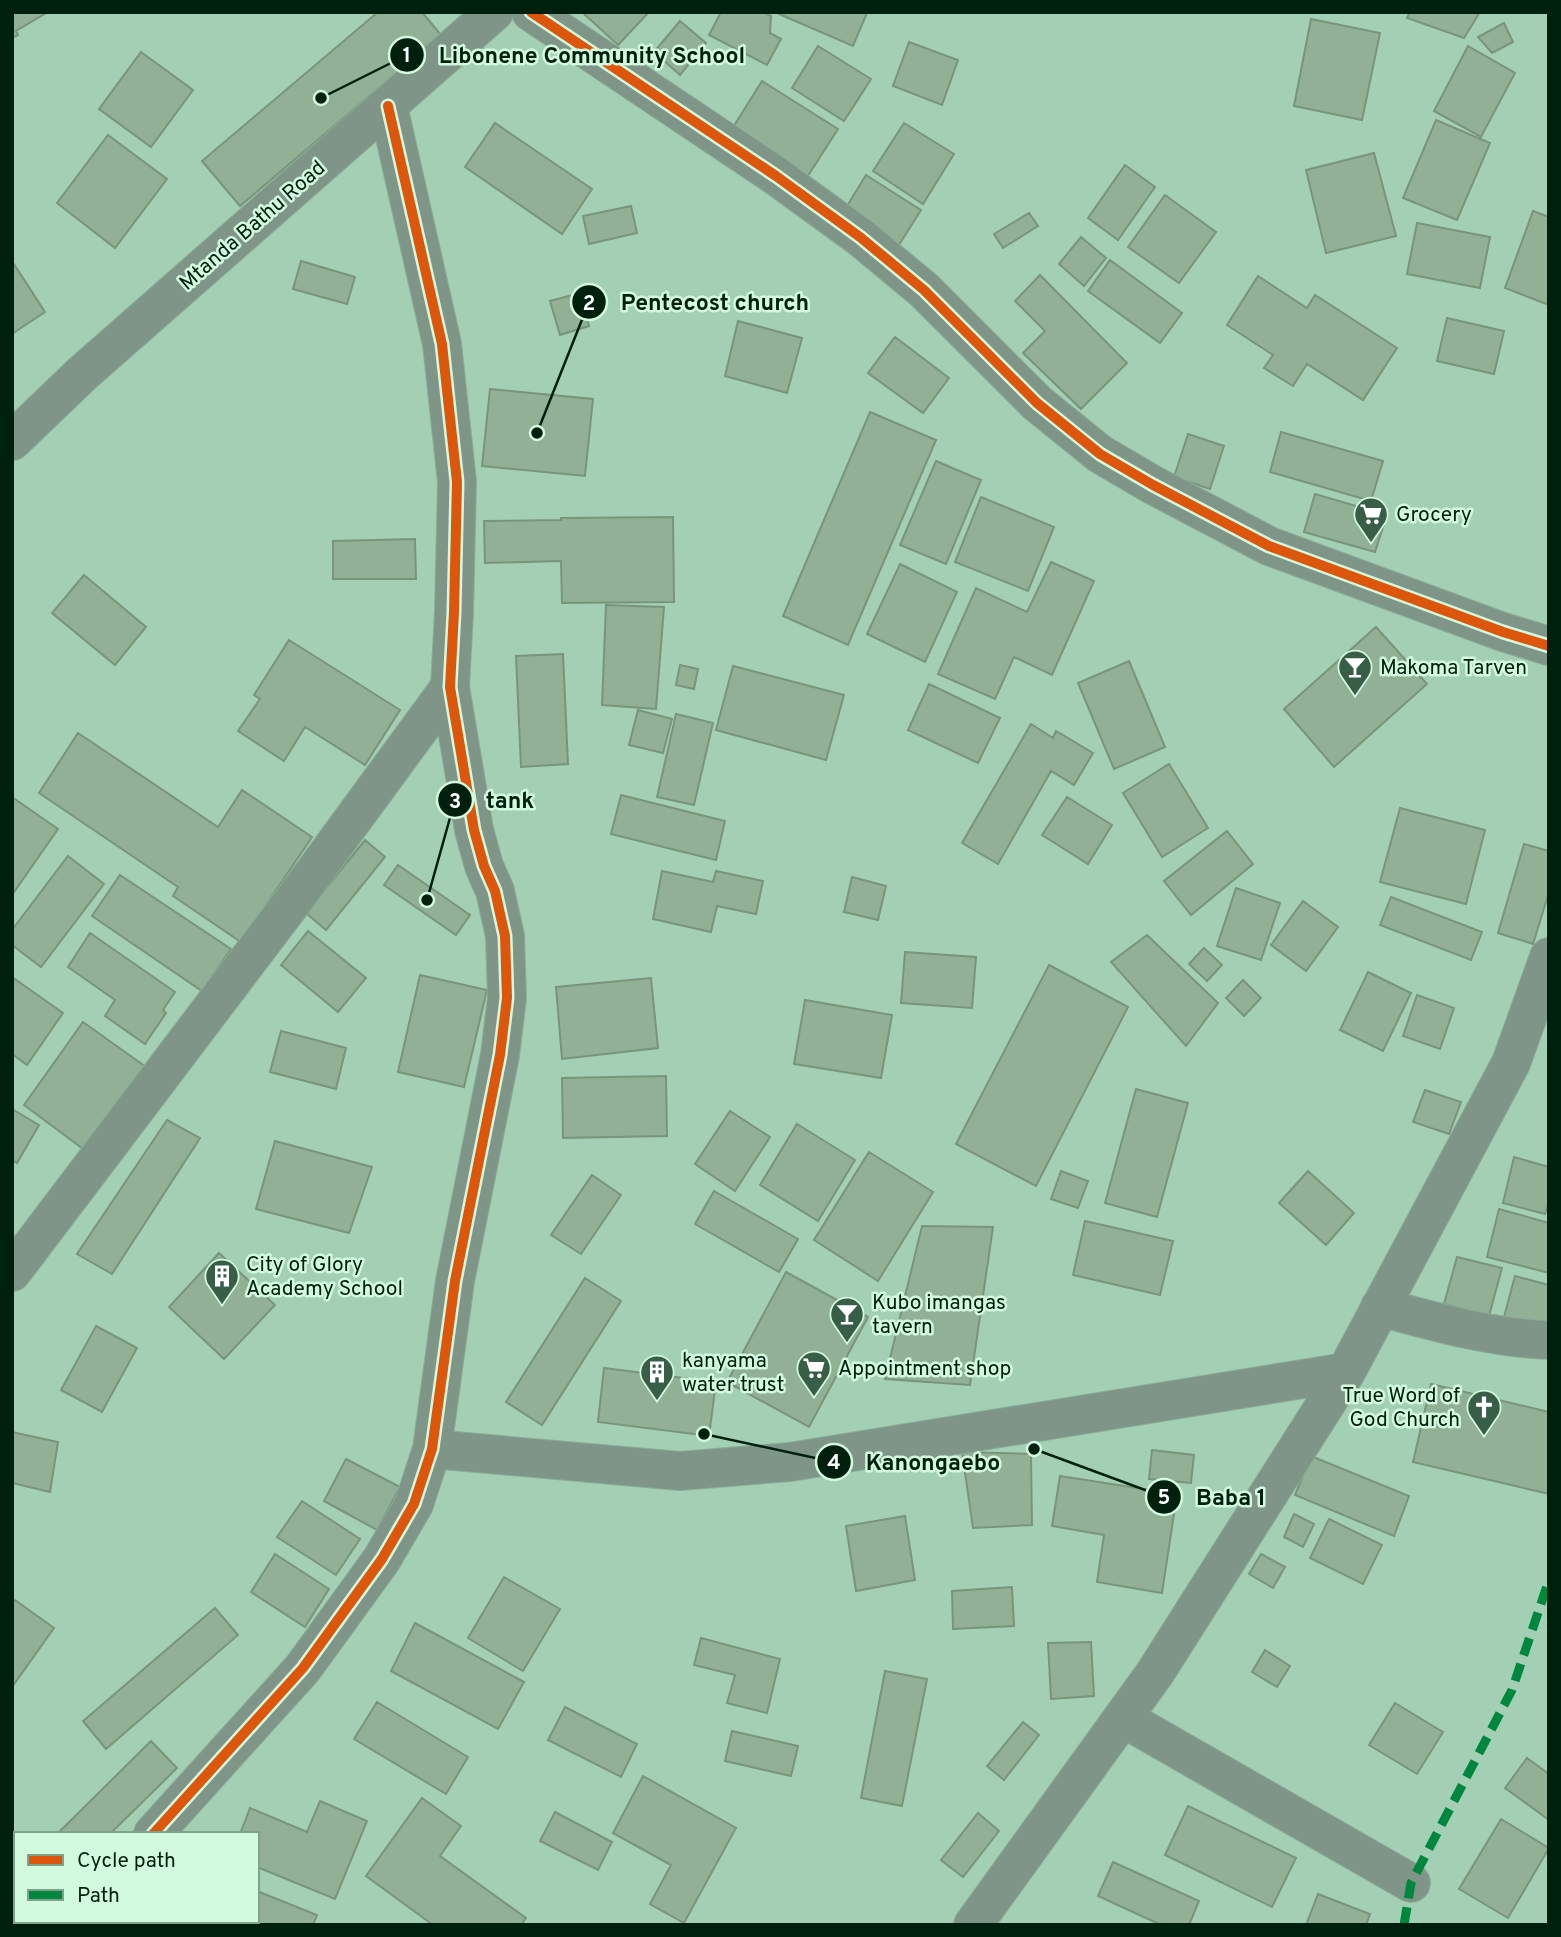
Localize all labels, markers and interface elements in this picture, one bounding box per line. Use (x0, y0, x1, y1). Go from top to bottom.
callout: Libonene Community School (390, 33, 759, 77)
text: 1 (403, 43, 411, 70)
text: Libonene Community School (439, 43, 745, 72)
street label: Mtanda Bathu Road (174, 155, 332, 297)
callout: Pentecost church (572, 280, 823, 324)
text: Pentecost church (621, 290, 809, 319)
text: 2 (583, 291, 595, 318)
supermarket icon: Grocery (1352, 495, 1390, 544)
place label: Grocery (1396, 502, 1472, 529)
bar icon: Makoma Tarven (1336, 648, 1374, 697)
place label: Makoma Tarven (1380, 655, 1527, 682)
callout: tank (437, 778, 548, 822)
text: tank (486, 788, 534, 817)
text: 3 (449, 789, 461, 816)
place label: City of Glory Academy School (246, 1252, 403, 1303)
building icon: City of Glory Academy School (203, 1257, 241, 1306)
place label: Kubo imangas tavern (872, 1290, 1006, 1341)
bar icon: Kubo imangas tavern (828, 1295, 866, 1344)
place label: kanyama water trust (682, 1348, 784, 1399)
supermarket icon: Appointment shop (795, 1349, 833, 1398)
building icon: kanyama water trust (638, 1353, 676, 1402)
place label: Appointment shop (838, 1356, 1011, 1383)
place label: True Word of God Church (1342, 1383, 1460, 1434)
church icon: True Word of God Church (1465, 1388, 1503, 1437)
callout: Kanongaebo (817, 1440, 1014, 1484)
text: 4 (827, 1450, 841, 1477)
text: Kanongaebo (866, 1450, 1000, 1479)
callout: Baba 1 (1147, 1475, 1280, 1519)
text: 5 (1158, 1485, 1170, 1512)
text: Baba 1 (1196, 1485, 1266, 1514)
legend (14, 1832, 259, 1923)
text: Cycle path (77, 1848, 176, 1875)
text: Path (77, 1883, 120, 1910)

